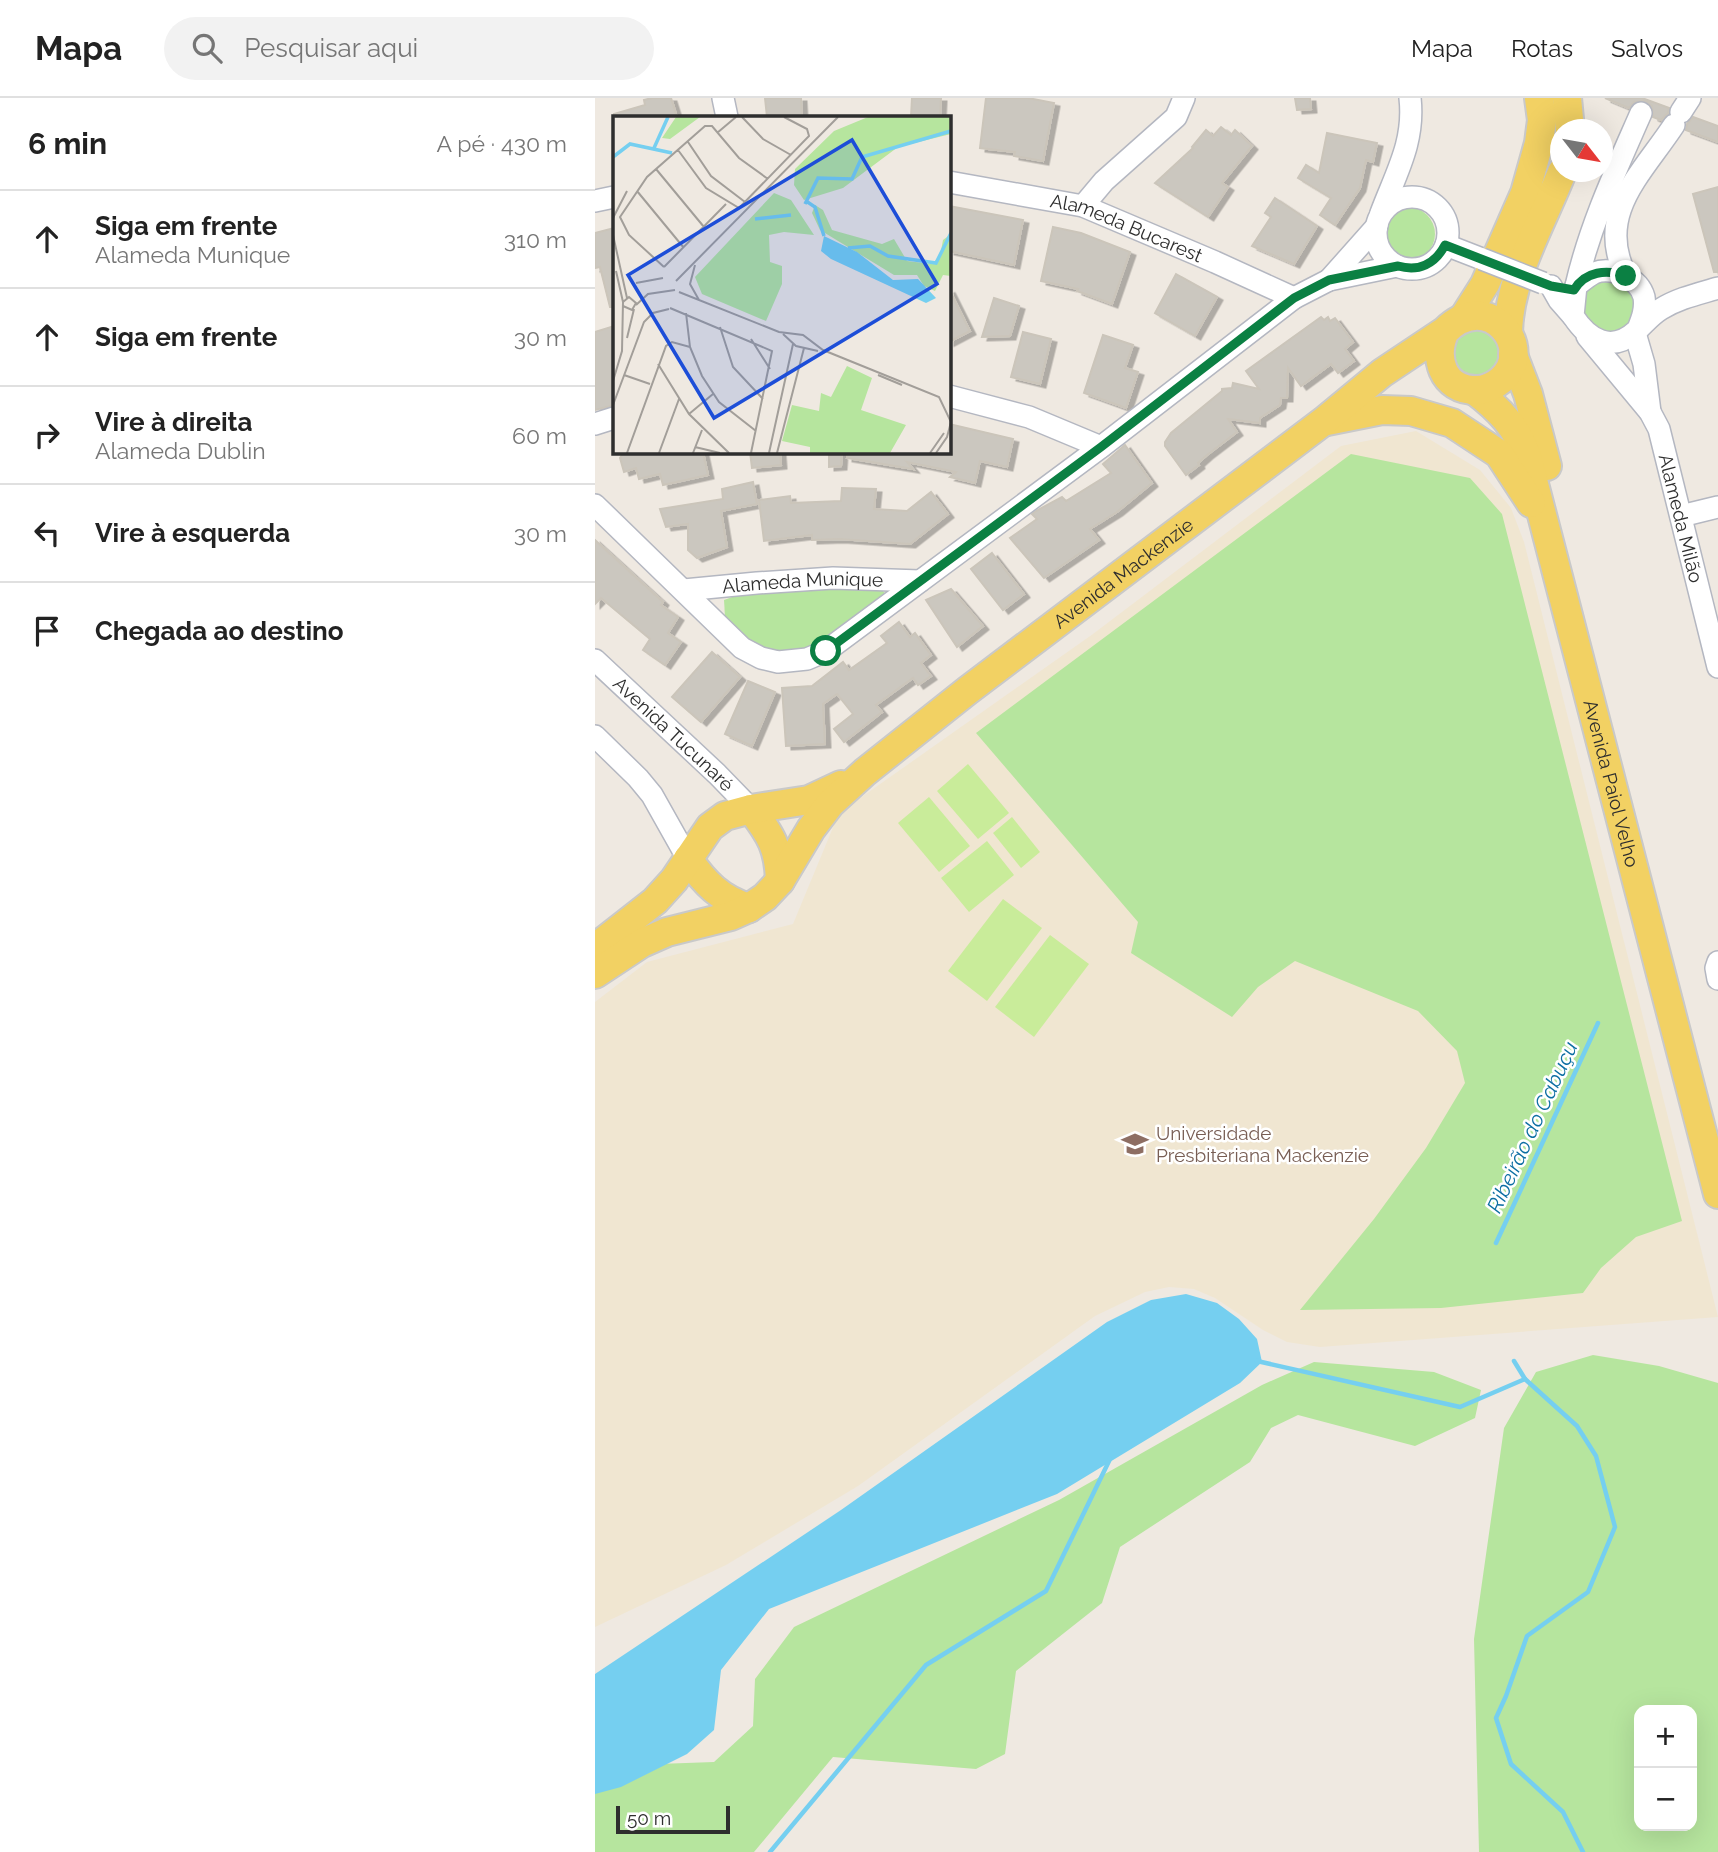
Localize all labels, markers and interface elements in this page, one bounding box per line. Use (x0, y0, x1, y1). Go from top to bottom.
search box (164, 17, 654, 80)
text: Mapa (35, 29, 122, 68)
icon: search (188, 29, 226, 67)
text: Pesquisar aqui (244, 33, 418, 63)
text: Mapa (1411, 34, 1473, 63)
text: Rotas (1511, 34, 1573, 63)
text: Salvos (1611, 34, 1683, 63)
inset map (613, 116, 950, 453)
north arrow (1550, 119, 1613, 182)
text: 6 min (28, 126, 107, 161)
text: A pé · 430 m (437, 130, 567, 157)
street label: Alameda Bucarest (1048, 189, 1206, 267)
text: Siga em frente (95, 211, 277, 241)
icon: ahead (28, 220, 66, 258)
text: 310 m (504, 226, 567, 253)
text: Alameda Munique (95, 241, 290, 268)
route end (1610, 260, 1641, 291)
icon: ahead (28, 318, 66, 356)
text: Siga em frente (95, 322, 277, 352)
text: 30 m (514, 324, 567, 351)
text: Vire à direita (95, 407, 252, 437)
icon: right (28, 416, 66, 454)
text: 60 m (512, 422, 567, 449)
text: Alameda Dublin (95, 437, 266, 464)
street label: Alameda Milão (1655, 452, 1708, 585)
street label: Avenida Mackenzie (1049, 513, 1197, 633)
icon: left (28, 514, 66, 552)
text: Vire à esquerda (95, 518, 290, 548)
text: 30 m (514, 520, 567, 547)
street label: Alameda Munique (721, 567, 884, 597)
icon: arrive (28, 612, 66, 650)
text: Chegada ao destino (95, 616, 344, 646)
route start (810, 635, 841, 666)
street label: Avenida Tucunaré (609, 672, 738, 796)
street label: Avenida Paiol Velho (1579, 697, 1644, 869)
water label: Ribeirão do Cabuçu (1481, 1037, 1583, 1217)
place label: Universidade Presbiteriana Mackenzie (1156, 1122, 1369, 1166)
school or university icon: Universidade Presbiteriana Mackenzie (1120, 1129, 1150, 1159)
map controls (1634, 1705, 1697, 1831)
button: + (1634, 1705, 1697, 1768)
button: − (1634, 1768, 1697, 1831)
scale bar (616, 1803, 730, 1835)
text: 50 m (627, 1807, 671, 1829)

